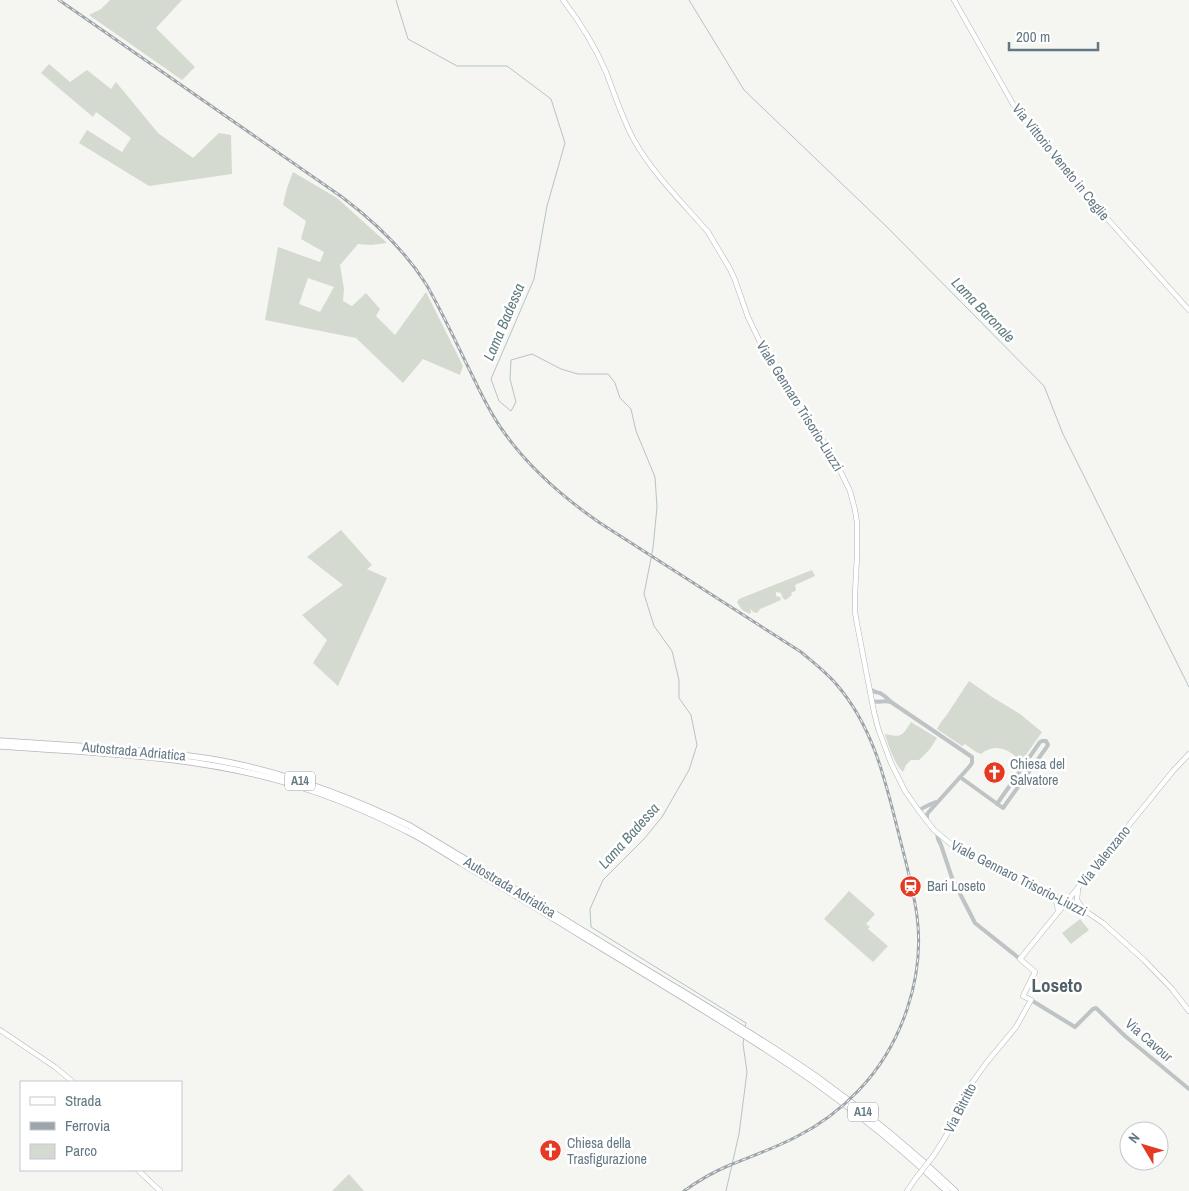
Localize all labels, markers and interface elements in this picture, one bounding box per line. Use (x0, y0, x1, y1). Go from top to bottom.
scale bar (1009, 20, 1098, 52)
text: 200 m (1016, 26, 1050, 47)
street label: Via Vittorio Veneto in Ceglie (1008, 100, 1114, 224)
water label: Lama Baronale (947, 272, 1020, 347)
water label: Lama Badessa (478, 280, 529, 364)
street label: Viale Gennaro Trisorio-Liuzzi (753, 337, 847, 475)
street label: Autostrada Adriatica (80, 737, 187, 765)
place label: Chiesa del Salvatore (1010, 755, 1065, 789)
church icon: Chiesa del Salvatore (982, 760, 1006, 784)
road number: A14 (285, 771, 315, 790)
water label: Lama Badessa (593, 798, 664, 873)
street label: Via Valenzano (1074, 822, 1134, 890)
street label: Viale Gennaro Trisorio-Liuzzi (948, 836, 1090, 920)
street label: Autostrada Adriatica (460, 852, 560, 922)
station icon: Bari Loseto (899, 874, 923, 898)
place label: Bari Loseto (927, 877, 986, 895)
district label: Loseto (1031, 972, 1083, 998)
street label: Via Cavour (1121, 1014, 1177, 1066)
street label: Via Bitritto (940, 1080, 980, 1136)
legend (20, 1081, 182, 1171)
text: Strada (65, 1090, 101, 1111)
road number: A14 (848, 1102, 878, 1122)
text: Ferrovia (65, 1115, 110, 1136)
north arrow (1119, 1121, 1169, 1171)
text: N (1124, 1129, 1143, 1147)
place label: Chiesa della Trasfigurazione (567, 1134, 647, 1168)
church icon: Chiesa della Trasfigurazione (539, 1139, 563, 1163)
text: Parco (65, 1140, 97, 1161)

